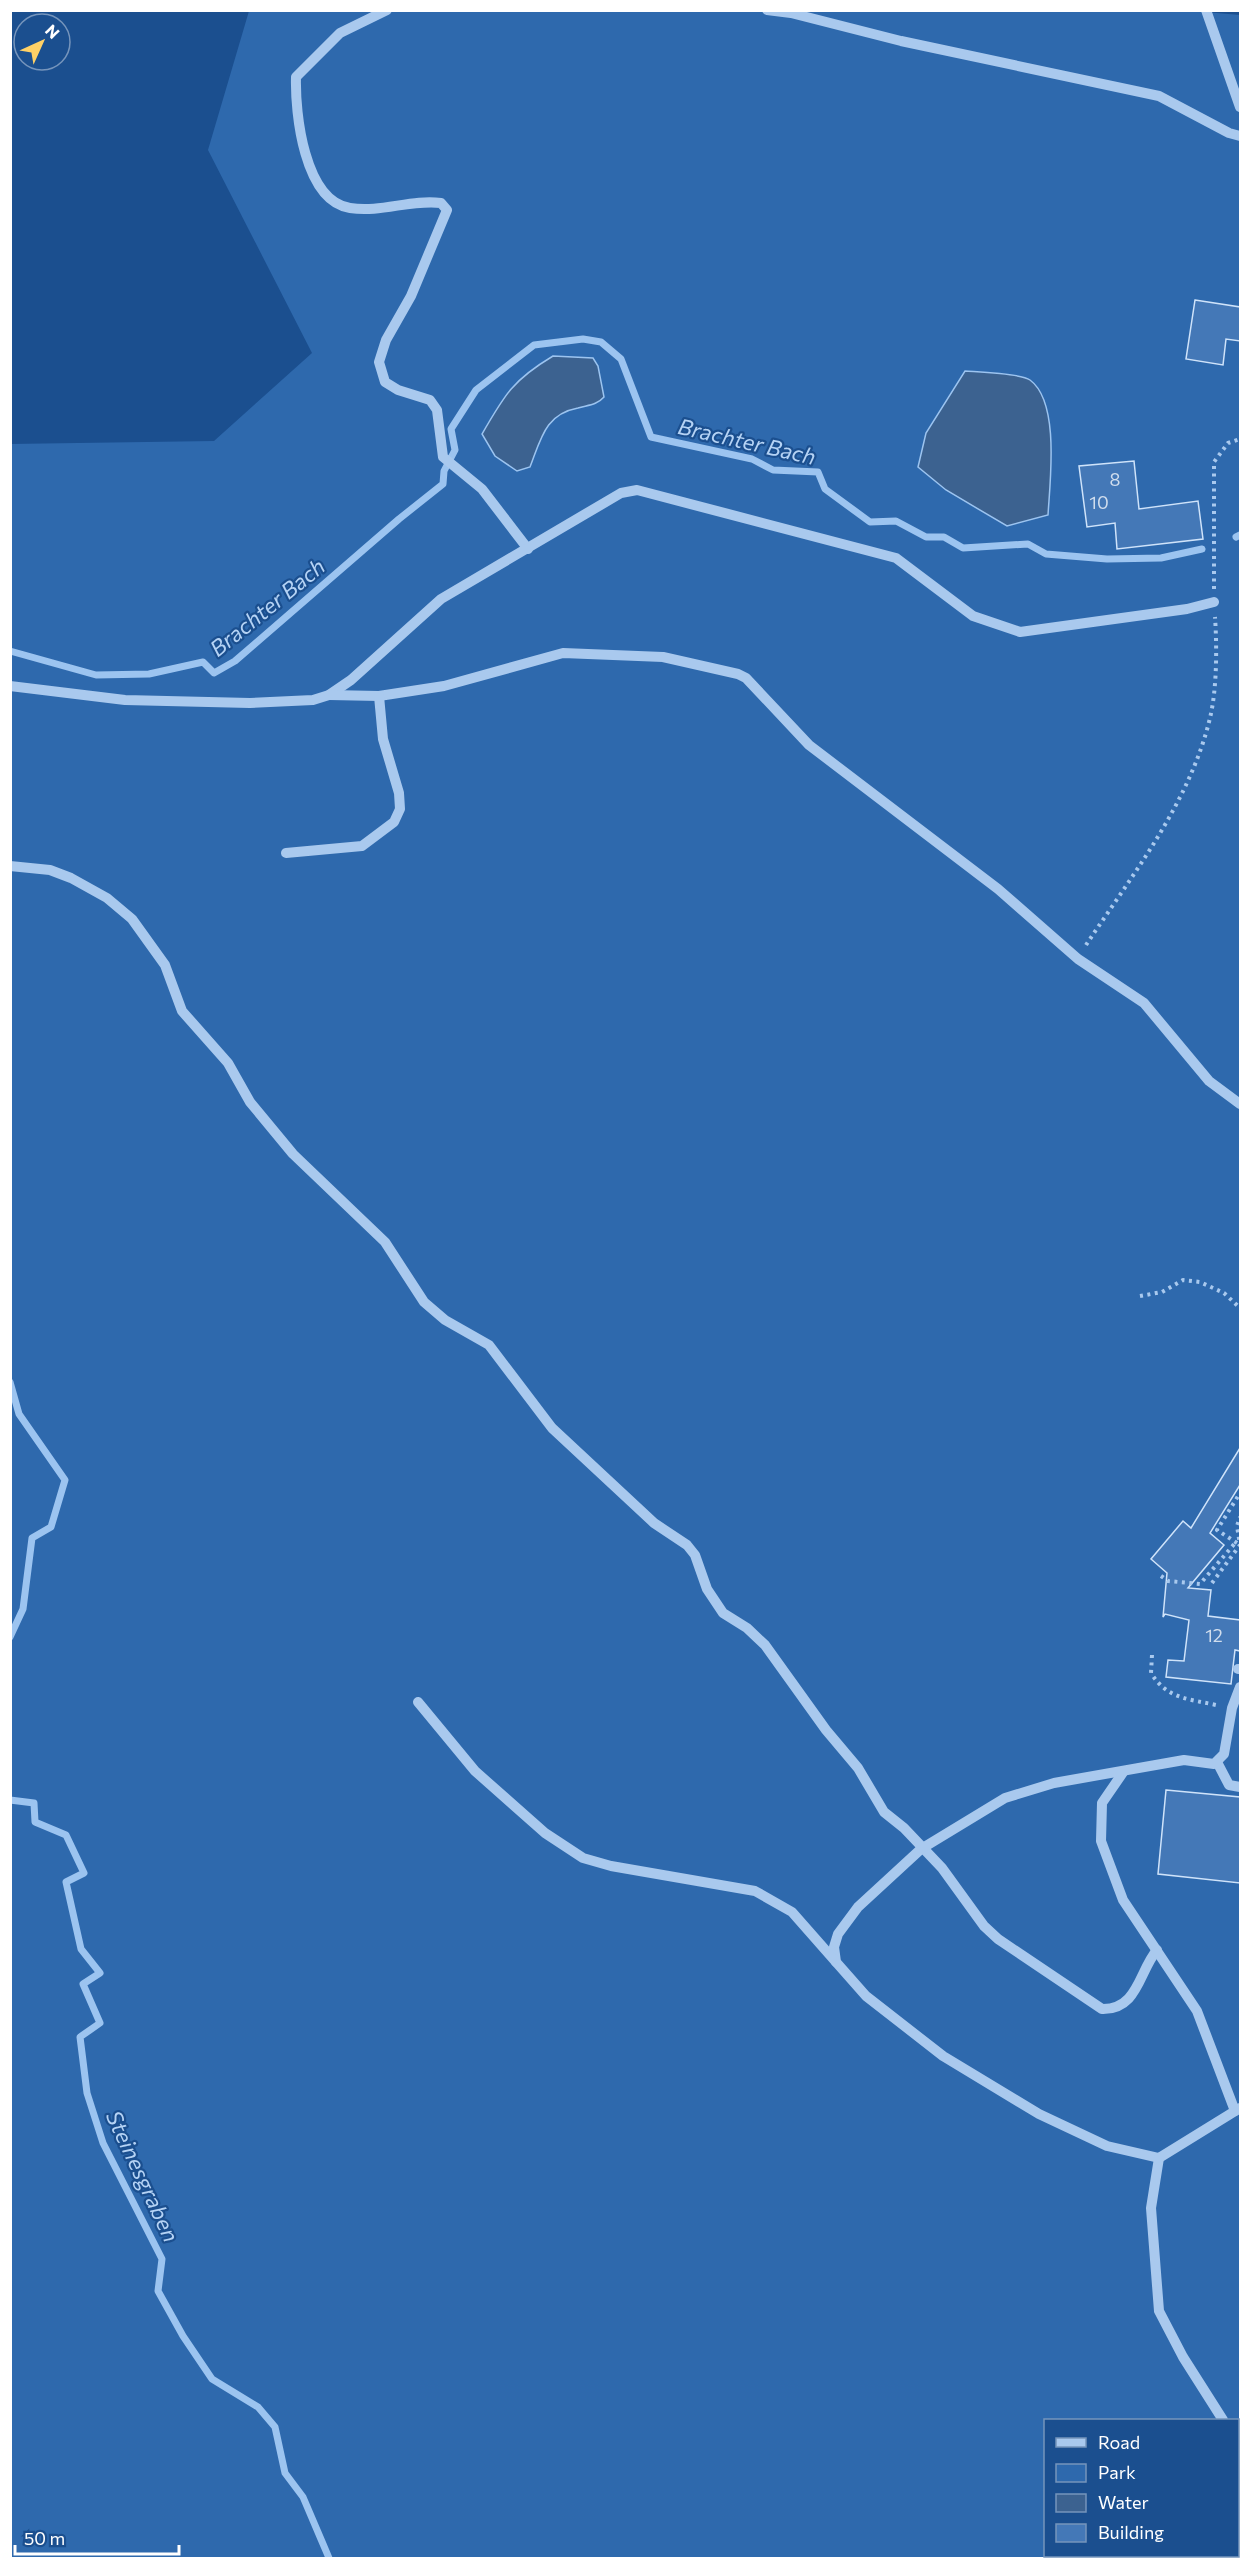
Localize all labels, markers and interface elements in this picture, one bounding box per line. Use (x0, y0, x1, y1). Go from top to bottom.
north arrow (12, 12, 72, 72)
text: N (42, 20, 64, 42)
water label: Brachter Bach (676, 412, 818, 470)
house number: 8 (1110, 468, 1121, 490)
house number: 10 (1089, 491, 1109, 513)
water label: Brachter Bach (204, 552, 330, 662)
house number: 12 (1205, 1624, 1223, 1646)
water label: Steinesgraben (101, 2106, 185, 2246)
legend (1044, 2419, 1239, 2557)
text: Road (1098, 2431, 1140, 2453)
text: Park (1098, 2461, 1136, 2483)
text: Water (1098, 2491, 1149, 2513)
scale bar (15, 2518, 178, 2556)
text: Building (1098, 2521, 1164, 2543)
text: 50 m (24, 2527, 65, 2549)

